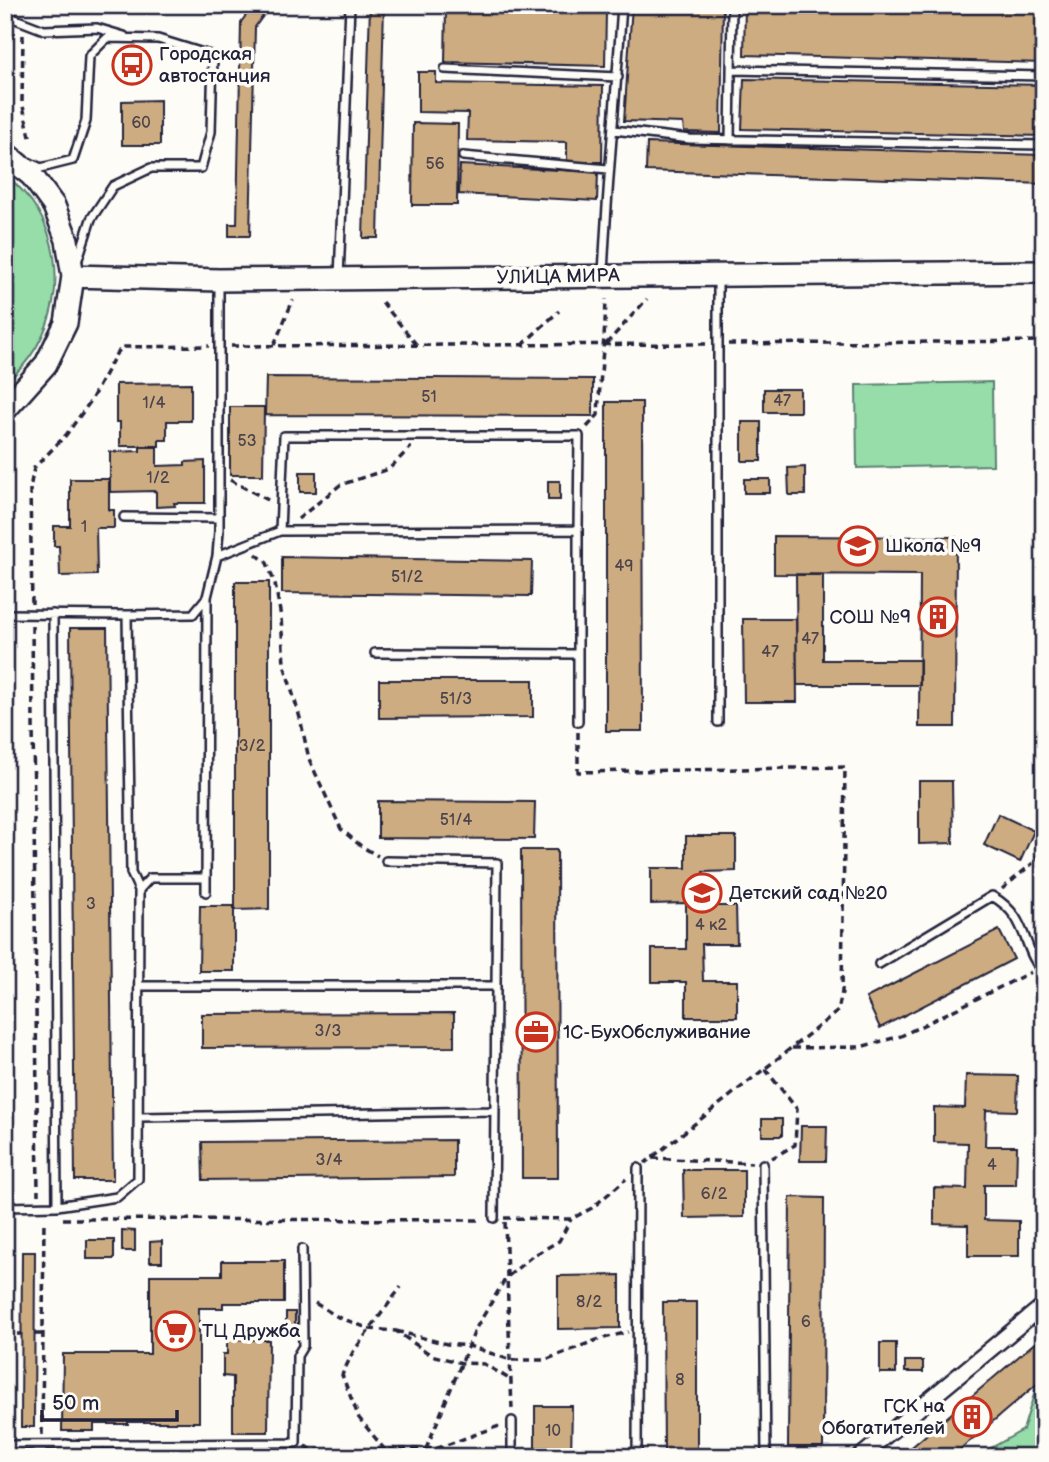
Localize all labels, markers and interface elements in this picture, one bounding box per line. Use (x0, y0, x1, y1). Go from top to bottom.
place label: Городская автостанция (159, 43, 271, 88)
bus stop icon: Городская автостанция (111, 44, 153, 86)
house number: 60 (131, 114, 151, 133)
house number: 56 (426, 155, 445, 174)
street label: УЛИЦА МИРА (496, 264, 620, 290)
house number: 51 (421, 388, 437, 407)
house number: 47 (773, 392, 791, 411)
house number: 1/4 (142, 394, 166, 413)
house number: 53 (237, 432, 257, 451)
house number: 1/2 (147, 469, 170, 488)
house number: 1 (81, 518, 87, 537)
school or university icon: Школа №9 (837, 525, 879, 567)
place label: Школа №9 (885, 535, 981, 558)
house number: 49 (614, 557, 634, 576)
house number: 51/2 (391, 568, 424, 587)
building icon: СОШ №9 (917, 596, 959, 638)
place label: СОШ №9 (830, 606, 911, 629)
house number: 47 (801, 630, 819, 649)
house number: 47 (761, 643, 779, 662)
house number: 51/3 (440, 690, 472, 709)
house number: 3/2 (239, 737, 266, 756)
house number: 51/4 (440, 811, 472, 830)
school or university icon: Детский сад №20 (681, 872, 723, 914)
place label: Детский сад №20 (729, 882, 888, 905)
house number: 3 (86, 895, 96, 914)
house number: 4 к2 (695, 916, 728, 935)
office icon: 1С-БухОбслуживание (515, 1011, 557, 1053)
place label: 1С-БухОбслуживание (563, 1021, 751, 1044)
house number: 3/3 (315, 1022, 342, 1041)
house number: 3/4 (316, 1151, 343, 1170)
house number: 4 (987, 1156, 997, 1175)
house number: 6/2 (701, 1185, 728, 1204)
house number: 8/2 (576, 1293, 603, 1312)
supermarket icon: ТЦ Дружба (154, 1310, 196, 1352)
house number: 6 (801, 1313, 811, 1332)
place label: ТЦ Дружба (202, 1320, 301, 1343)
house number: 8 (675, 1371, 685, 1390)
scale bar (42, 1378, 177, 1422)
text: 50 m (52, 1391, 99, 1416)
place label: ГСК на Обогатителей (822, 1395, 945, 1440)
building icon: ГСК на Обогатителей (951, 1396, 993, 1438)
house number: 10 (545, 1422, 561, 1441)

